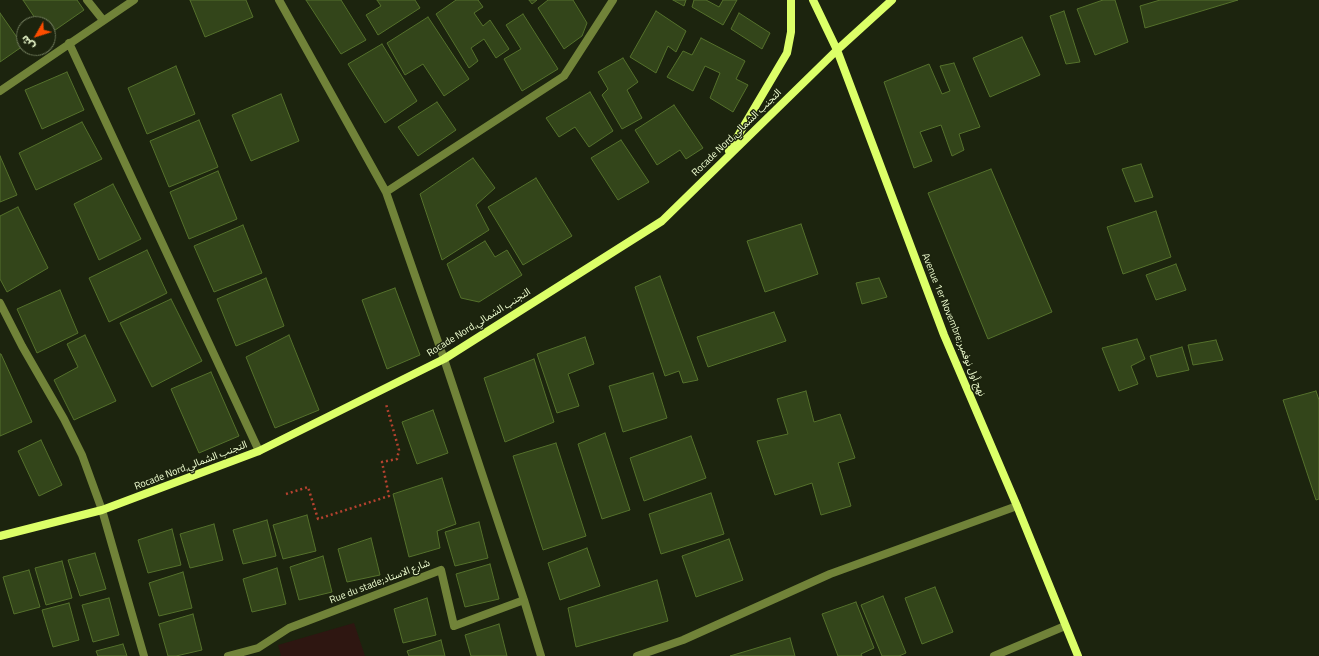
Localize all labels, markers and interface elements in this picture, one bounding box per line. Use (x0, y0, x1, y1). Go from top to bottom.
north arrow (16, 16, 56, 56)
text: ش (16, 32, 38, 54)
street label: Rocade Nord,التجنب الشمالي (690, 87, 784, 179)
street label: Avenue 1er Novembre;نهج أول نوفمبر (919, 252, 987, 398)
street label: Rocade Nord,التجنب الشمالي (425, 286, 533, 360)
street label: Rocade Nord,التجنب الشمالي (133, 439, 249, 493)
street label: Rue du stade;شارع الاستاد (328, 557, 432, 607)

